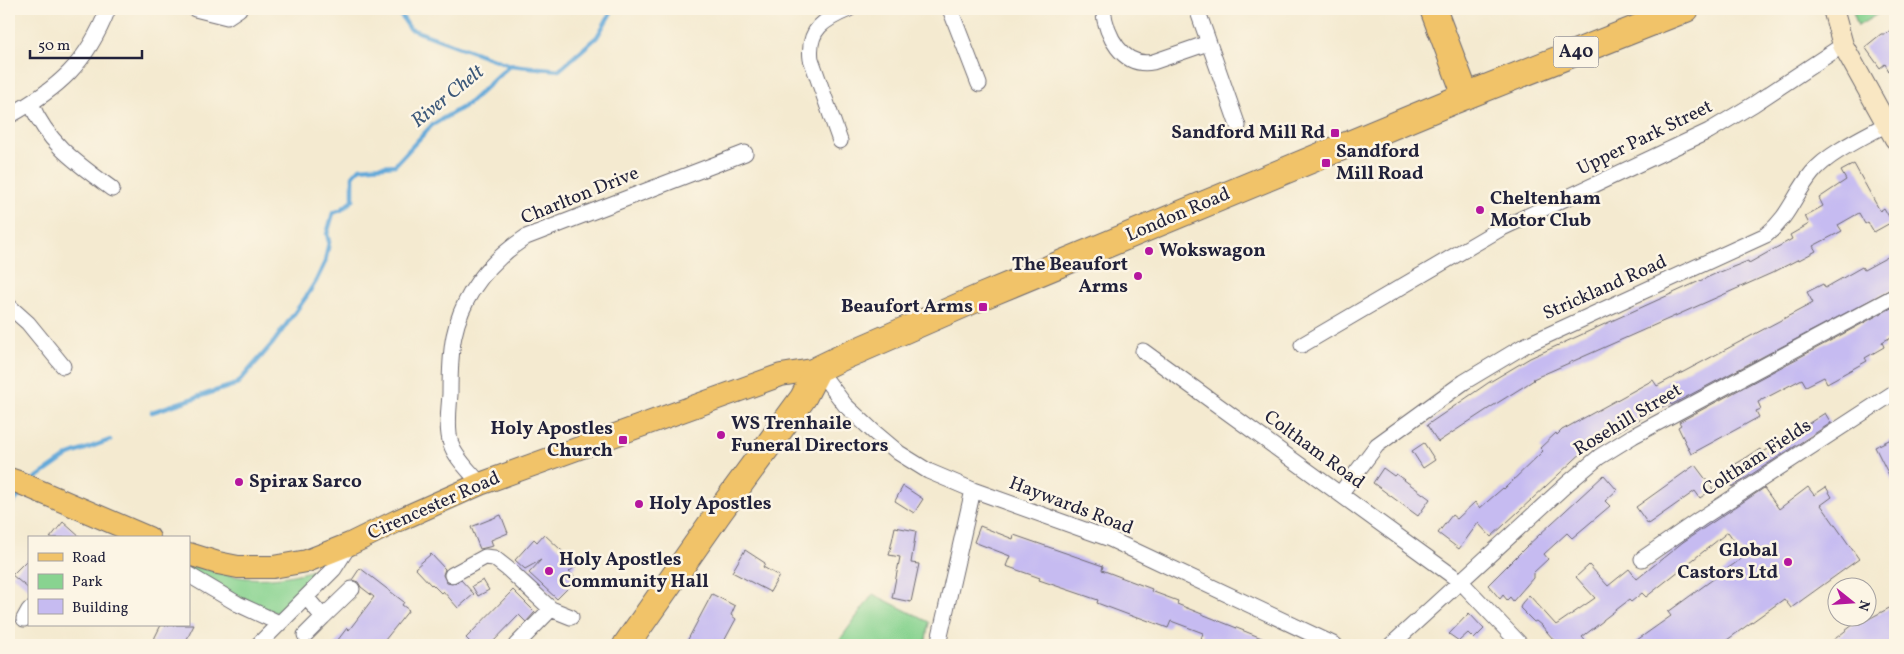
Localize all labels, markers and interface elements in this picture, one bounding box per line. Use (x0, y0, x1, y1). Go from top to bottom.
scale bar (30, 28, 142, 60)
text: 50 m (38, 36, 70, 57)
road number: A40 (1554, 36, 1598, 68)
water label: River Chelt (406, 59, 491, 135)
street label: Upper Park Street (1573, 94, 1717, 182)
place label: Sandford Mill Rd (1171, 120, 1325, 146)
marker: Sandford Mill Rd (1329, 127, 1341, 139)
place label: Sandford Mill Road (1336, 139, 1424, 187)
marker: Sandford Mill Road (1320, 157, 1332, 169)
street label: Charlton Drive (517, 161, 643, 231)
street label: London Road (1122, 181, 1234, 249)
place label: Cheltenham Motor Club (1490, 186, 1601, 234)
marker: Cheltenham Motor Club (1474, 204, 1486, 216)
place label: Wokswagon (1159, 238, 1266, 264)
marker: Wokswagon (1143, 245, 1155, 257)
street label: Strickland Road (1539, 249, 1671, 327)
place label: The Beaufort Arms (1012, 252, 1128, 300)
marker: The Beaufort Arms (1132, 270, 1144, 282)
place label: Beaufort Arms (841, 294, 973, 320)
marker: Beaufort Arms (977, 301, 989, 313)
street label: Rosehill Street (1569, 377, 1687, 463)
street label: Coltham Road (1258, 405, 1370, 495)
place label: WS Trenhaile Funeral Directors (731, 411, 889, 459)
street label: Coltham Fields (1697, 413, 1817, 503)
place label: Holy Apostles Church (490, 416, 613, 464)
marker: WS Trenhaile Funeral Directors (715, 429, 727, 441)
marker: Holy Apostles Church (617, 434, 629, 446)
street label: Cirencester Road (364, 465, 504, 547)
place label: Spirax Sarco (249, 469, 362, 495)
street label: Haywards Road (1005, 470, 1137, 542)
marker: Spirax Sarco (233, 476, 245, 488)
place label: Holy Apostles (649, 491, 772, 517)
marker: Holy Apostles (633, 498, 645, 510)
legend (28, 536, 190, 626)
place label: Global Castors Ltd (1677, 538, 1778, 586)
place label: Holy Apostles Community Hall (559, 547, 709, 595)
text: Road (72, 548, 106, 569)
marker: Global Castors Ltd (1782, 556, 1794, 568)
marker: Holy Apostles Community Hall (543, 565, 555, 577)
text: Park (72, 572, 103, 593)
north arrow (1826, 576, 1876, 626)
text: Building (72, 598, 129, 619)
text: N (1852, 598, 1874, 613)

